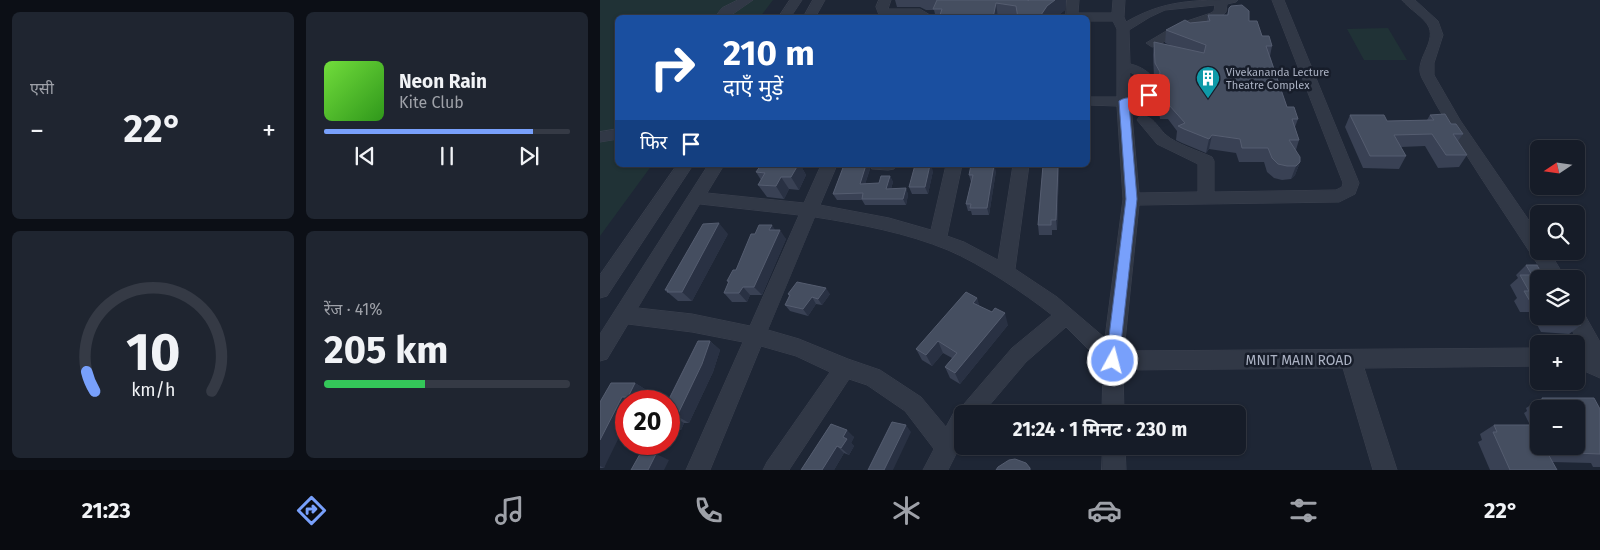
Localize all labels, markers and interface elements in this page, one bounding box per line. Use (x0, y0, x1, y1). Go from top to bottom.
text: 210 m (723, 32, 815, 74)
icon: right (640, 35, 705, 100)
building icon: Vivekananda Lecture Theatre Complex (1195, 65, 1221, 99)
place label: Vivekananda Lecture Theatre Complex (1226, 66, 1329, 92)
text: Neon Rain (399, 70, 487, 93)
text: दाएँ मुड़ें (723, 74, 783, 101)
pin (1128, 74, 1170, 116)
text: एसी (30, 79, 54, 98)
icon: arrive (1135, 81, 1163, 109)
text: Kite Club (399, 93, 464, 112)
text: 22° (123, 106, 183, 152)
text: − (30, 114, 44, 147)
text: + (262, 114, 276, 147)
icon: arrive (677, 130, 705, 158)
text: फिर (640, 131, 667, 154)
north arrow (1530, 140, 1585, 195)
map controls (1530, 140, 1585, 455)
icon: previous (351, 142, 379, 170)
icon: pause (433, 142, 461, 170)
icon: next (515, 142, 543, 170)
button: search (1530, 205, 1585, 260)
button: layers (1530, 270, 1585, 325)
text: रेंज · 41% (324, 300, 382, 319)
text: 10 (126, 321, 180, 384)
text: 205 km (324, 327, 448, 373)
position arrow (1086, 334, 1138, 386)
button: + (1530, 335, 1585, 390)
street label: MNIT MAIN ROAD (1246, 352, 1352, 369)
text: km/h (131, 379, 175, 401)
speed limit sign: 20 (615, 390, 680, 455)
button: − (1530, 400, 1585, 455)
text: 21:24 · 1 मिनट · 230 m (1013, 418, 1187, 441)
icon: directions (294, 493, 329, 528)
icon: music (492, 493, 527, 528)
icon: phone (691, 493, 726, 528)
icon: climate (889, 493, 924, 528)
icon: car (1087, 493, 1122, 528)
icon: filters (1286, 493, 1321, 528)
text: 21:23 (82, 497, 131, 524)
text: 22° (1484, 497, 1518, 524)

